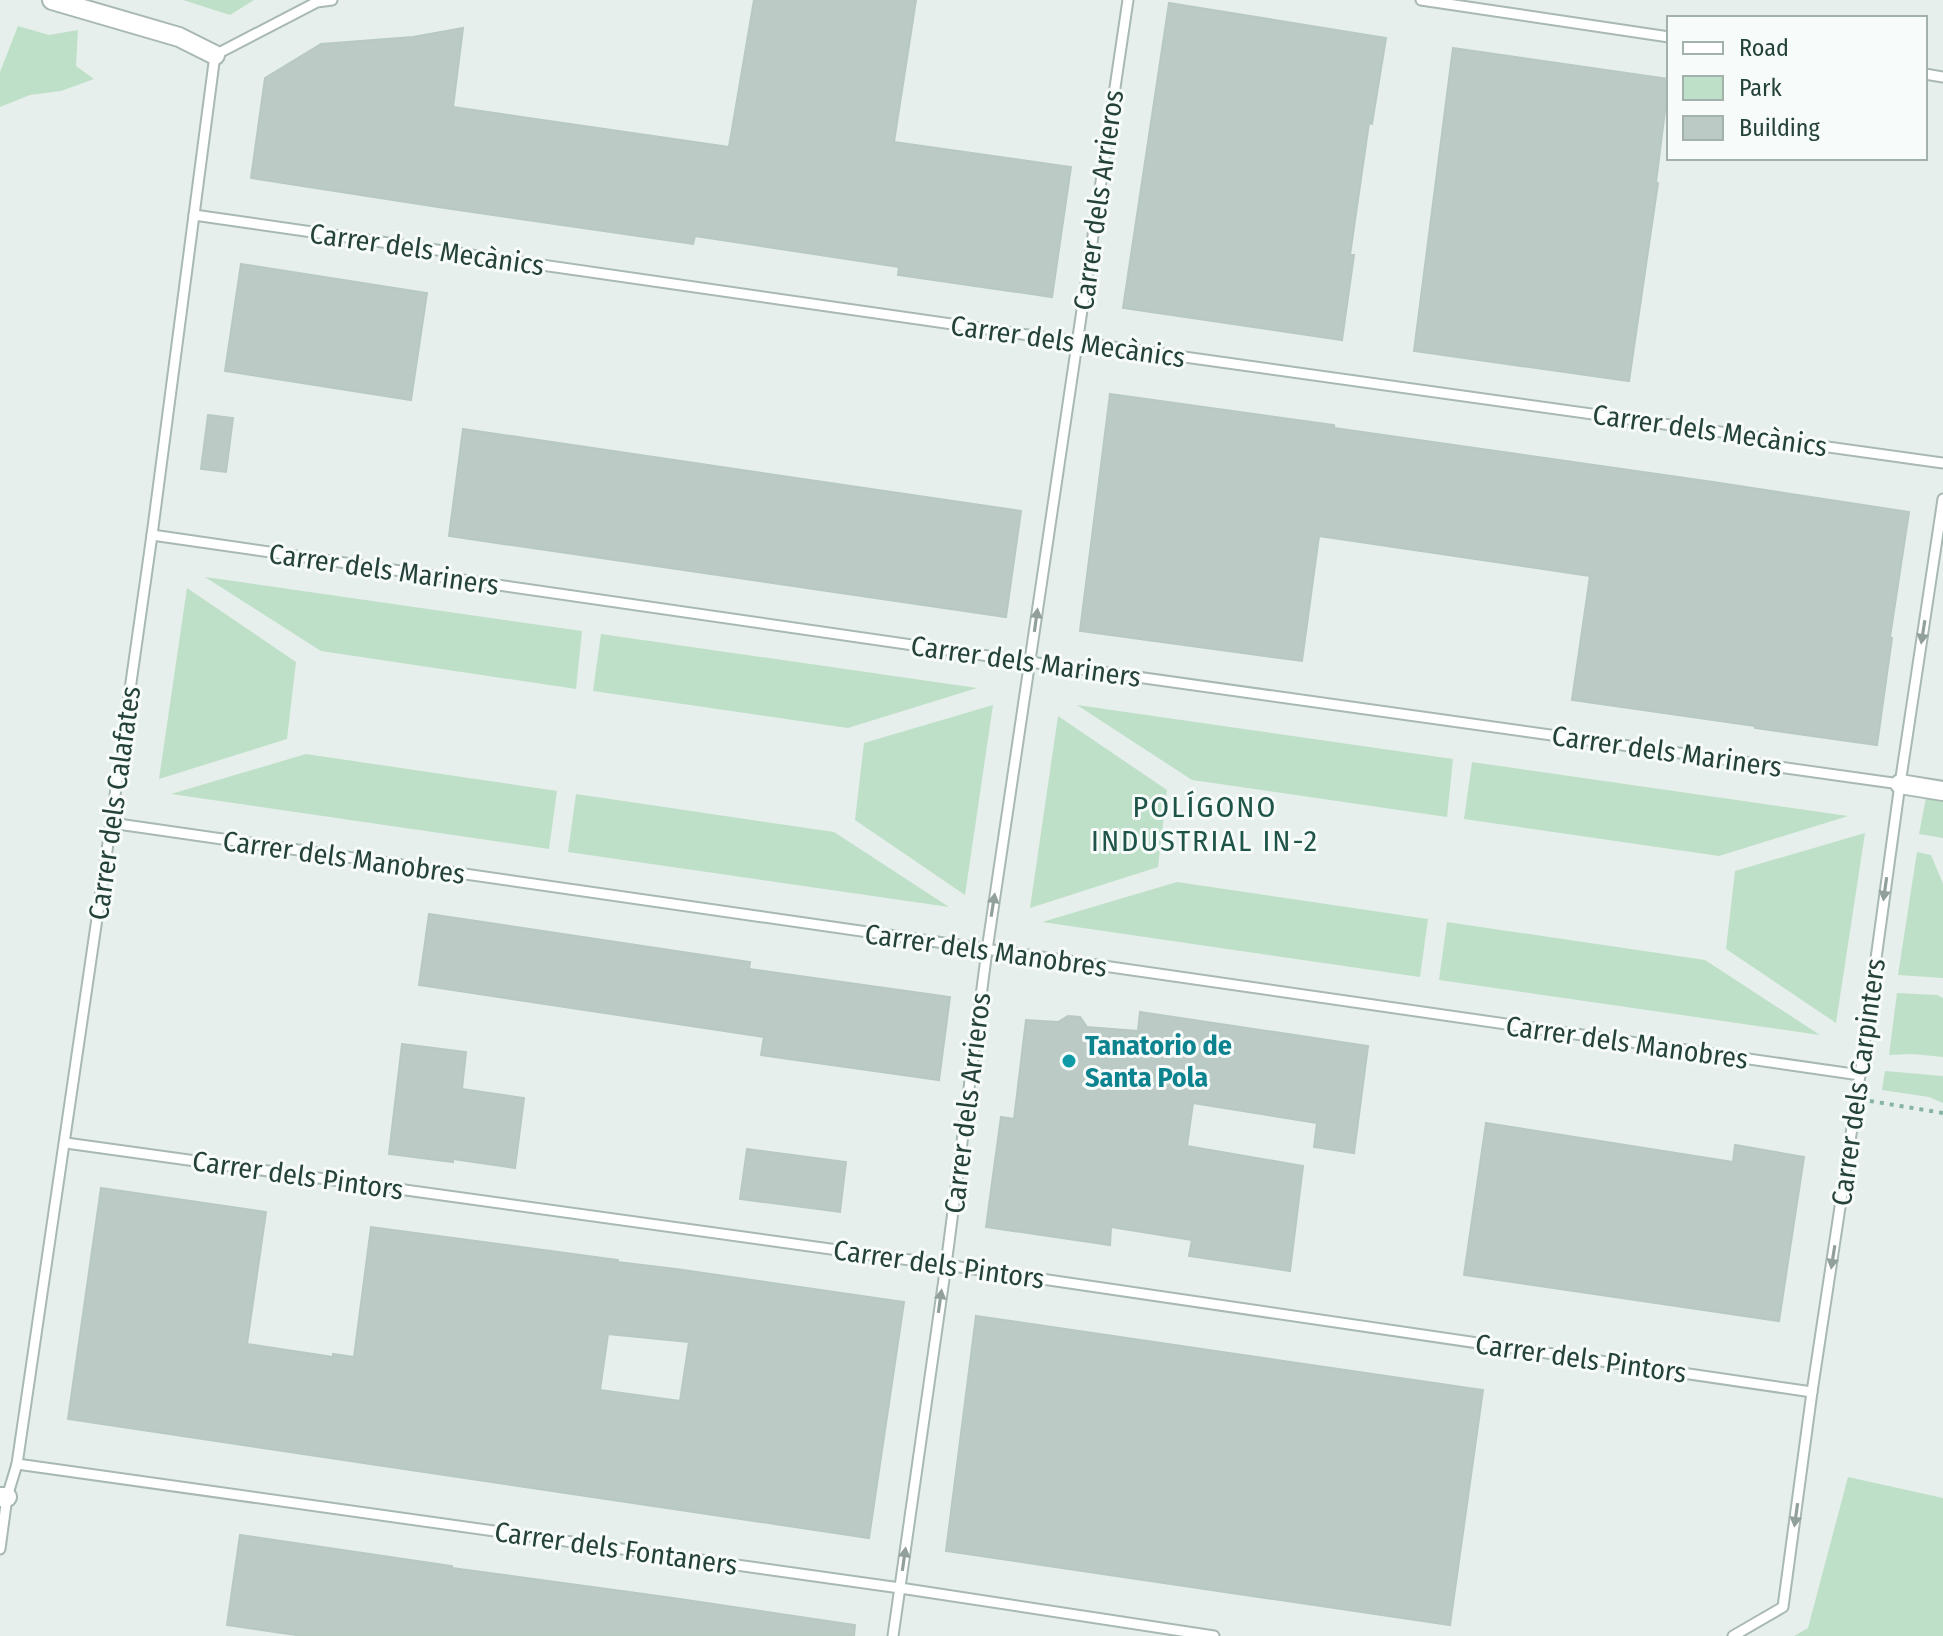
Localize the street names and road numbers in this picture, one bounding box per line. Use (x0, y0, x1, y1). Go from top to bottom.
street label: Carrer dels Arrieros (1067, 88, 1130, 312)
street label: Carrer dels Mecànics (308, 217, 546, 282)
street label: Carrer dels Mecànics (949, 309, 1187, 374)
street label: Carrer dels Mecànics (1591, 398, 1829, 463)
street label: Carrer dels Mariners (267, 537, 501, 602)
street label: Carrer dels Mariners (909, 629, 1143, 694)
street label: Carrer dels Calafates (82, 684, 147, 922)
street label: Carrer dels Mariners (1550, 719, 1784, 784)
street label: Carrer dels Manobres (221, 824, 467, 891)
street label: Carrer dels Manobres (863, 917, 1109, 984)
street label: Carrer dels Carpinters (1825, 956, 1892, 1208)
street label: Carrer dels Arrieros (938, 991, 997, 1215)
street label: Carrer dels Manobres (1504, 1009, 1750, 1076)
street label: Carrer dels Pintors (190, 1144, 406, 1207)
street label: Carrer dels Pintors (831, 1233, 1047, 1296)
street label: Carrer dels Pintors (1473, 1327, 1689, 1390)
street label: Carrer dels Fontaners (492, 1515, 739, 1582)

